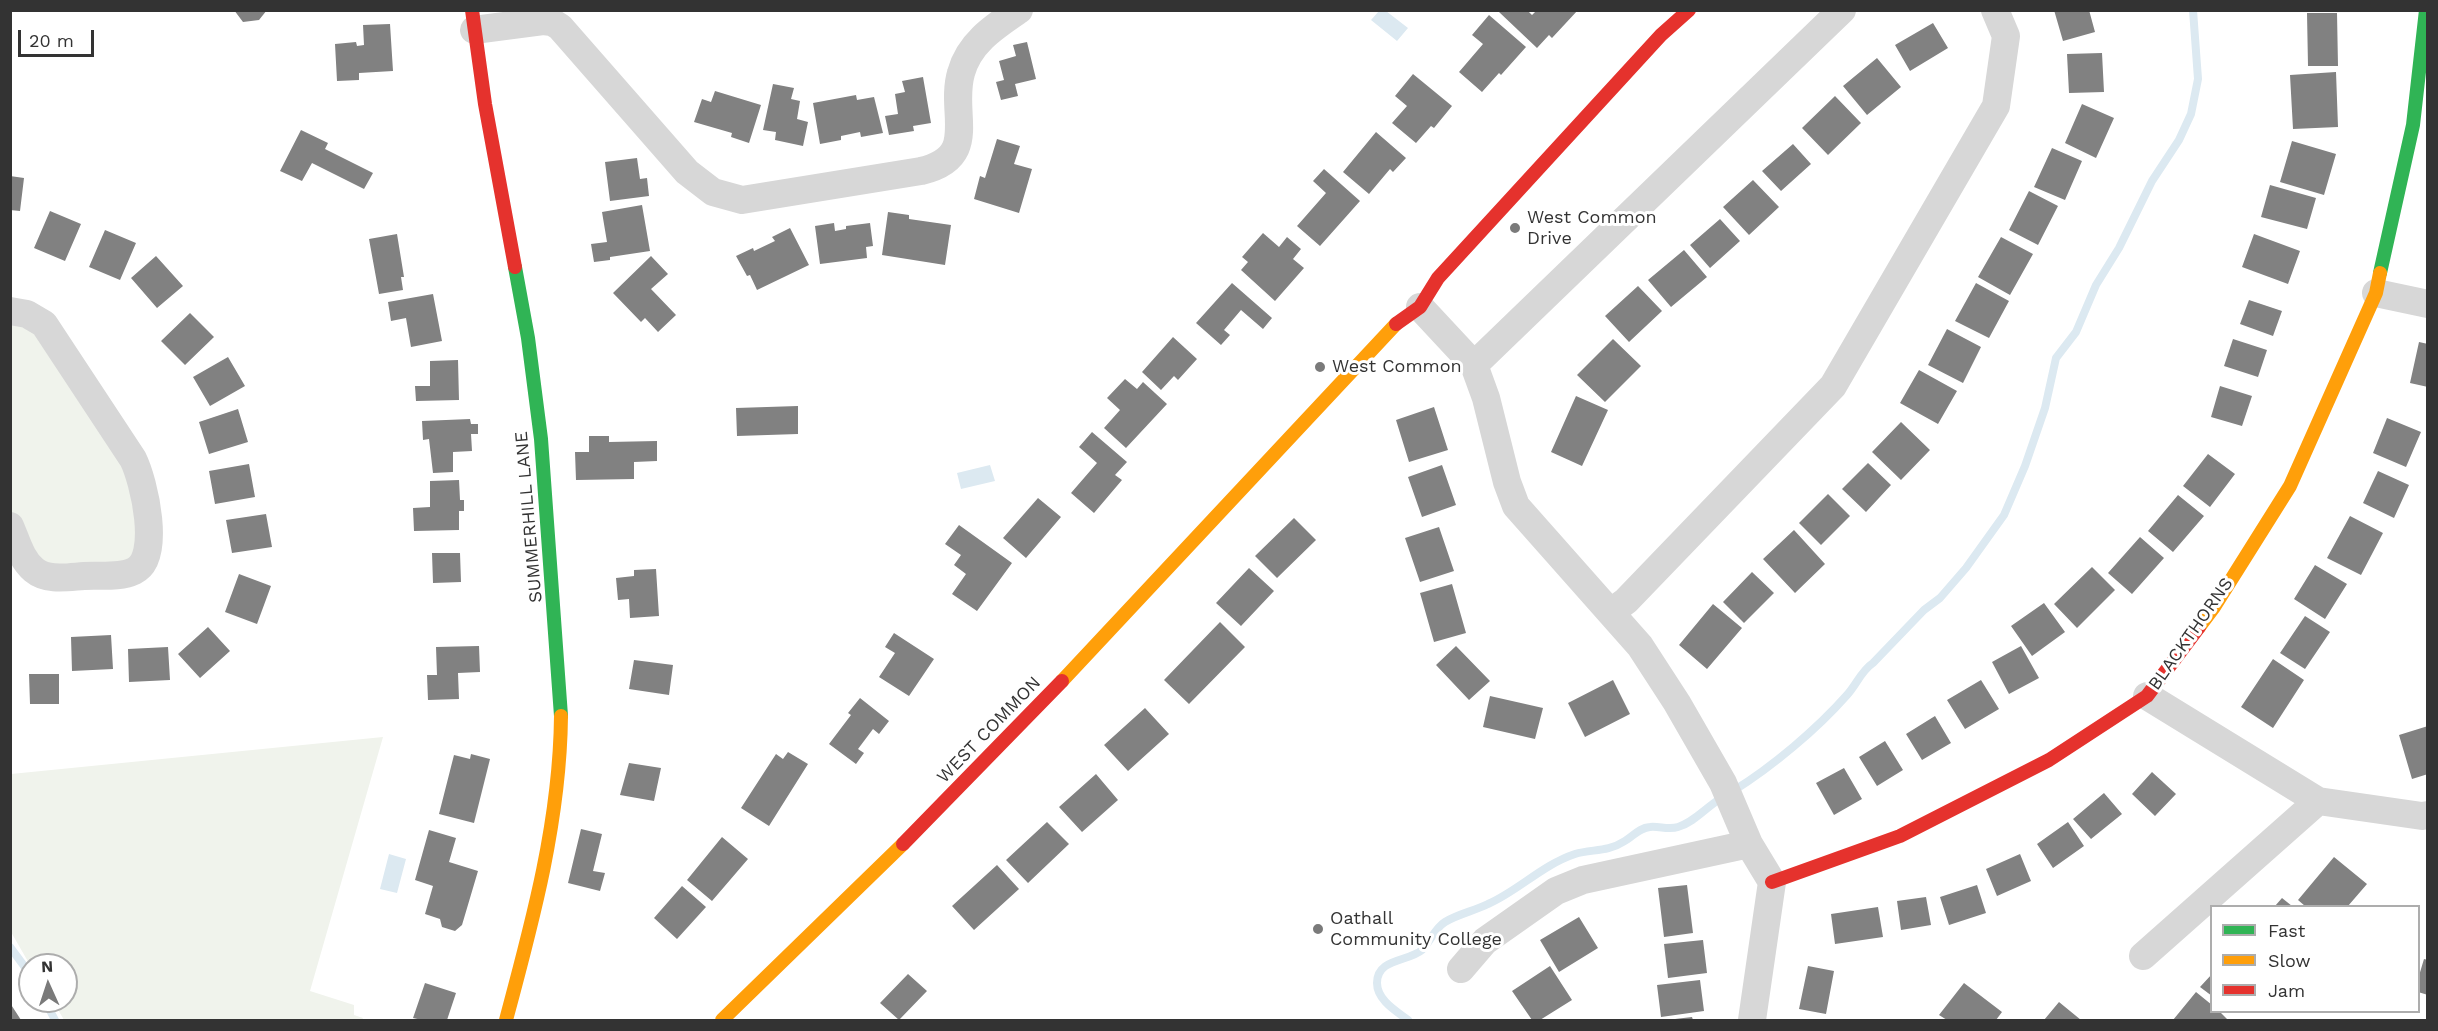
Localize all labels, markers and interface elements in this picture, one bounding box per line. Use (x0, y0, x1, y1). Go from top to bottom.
scale bar (21, 18, 98, 56)
text: 20 m (29, 30, 74, 51)
place label: West Common Drive (1527, 207, 1657, 250)
marker: West Common Drive (1508, 221, 1522, 235)
place label: West Common (1332, 356, 1462, 378)
marker: West Common (1313, 360, 1327, 374)
street label: SUMMERHILL LANE (511, 430, 547, 604)
street label: BLACKTHORNS (2144, 574, 2238, 694)
street label: WEST COMMON (933, 672, 1045, 788)
legend (2210, 905, 2420, 1013)
place label: Oathall Community College (1330, 908, 1502, 950)
text: Fast (2268, 920, 2305, 941)
marker: Oathall Community College (1311, 922, 1325, 936)
text: Slow (2268, 950, 2311, 971)
north arrow (18, 953, 78, 1013)
text: N (41, 957, 54, 976)
text: Jam (2268, 980, 2305, 1001)

